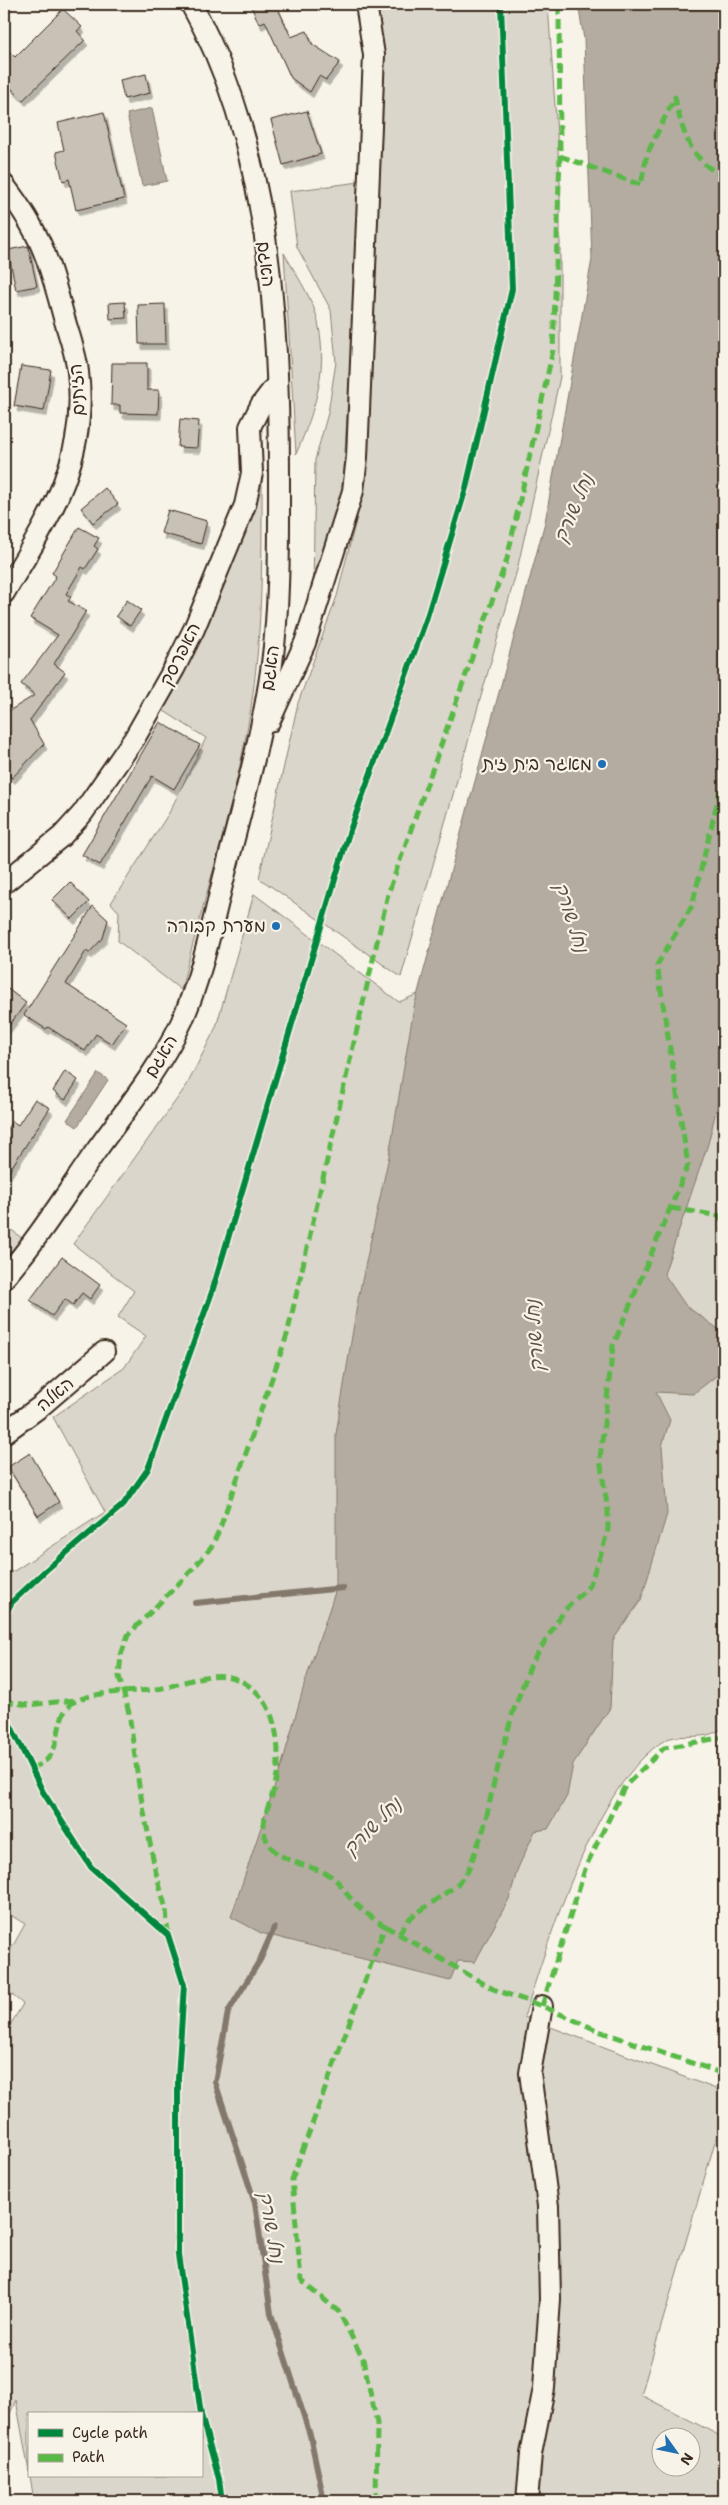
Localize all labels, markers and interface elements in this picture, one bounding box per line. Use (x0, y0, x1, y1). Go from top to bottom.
street label: האגם (251, 240, 281, 288)
street label: הזיתים (63, 363, 91, 417)
water label: נחל שורק (548, 469, 600, 546)
street label: האפרסק (154, 618, 206, 690)
street label: האגם (255, 644, 285, 692)
place label: מאגר בית זית (481, 752, 592, 776)
marker: מאגר בית זית (596, 758, 608, 770)
water label: נחל שורק (548, 879, 595, 957)
place label: מערת קבורה (166, 914, 266, 938)
marker: מערת קבורה (270, 920, 282, 932)
street label: האגם (139, 1030, 183, 1082)
water label: נחל שורק (519, 1298, 549, 1373)
street label: האלה (31, 1371, 79, 1417)
water label: נחל שורק (338, 1791, 408, 1861)
water label: נחל שורק (253, 2189, 290, 2266)
legend (28, 2412, 202, 2478)
text: Cycle path (72, 2423, 148, 2443)
north arrow (650, 2428, 700, 2478)
text: Path (72, 2447, 105, 2467)
text: N (676, 2450, 697, 2469)

